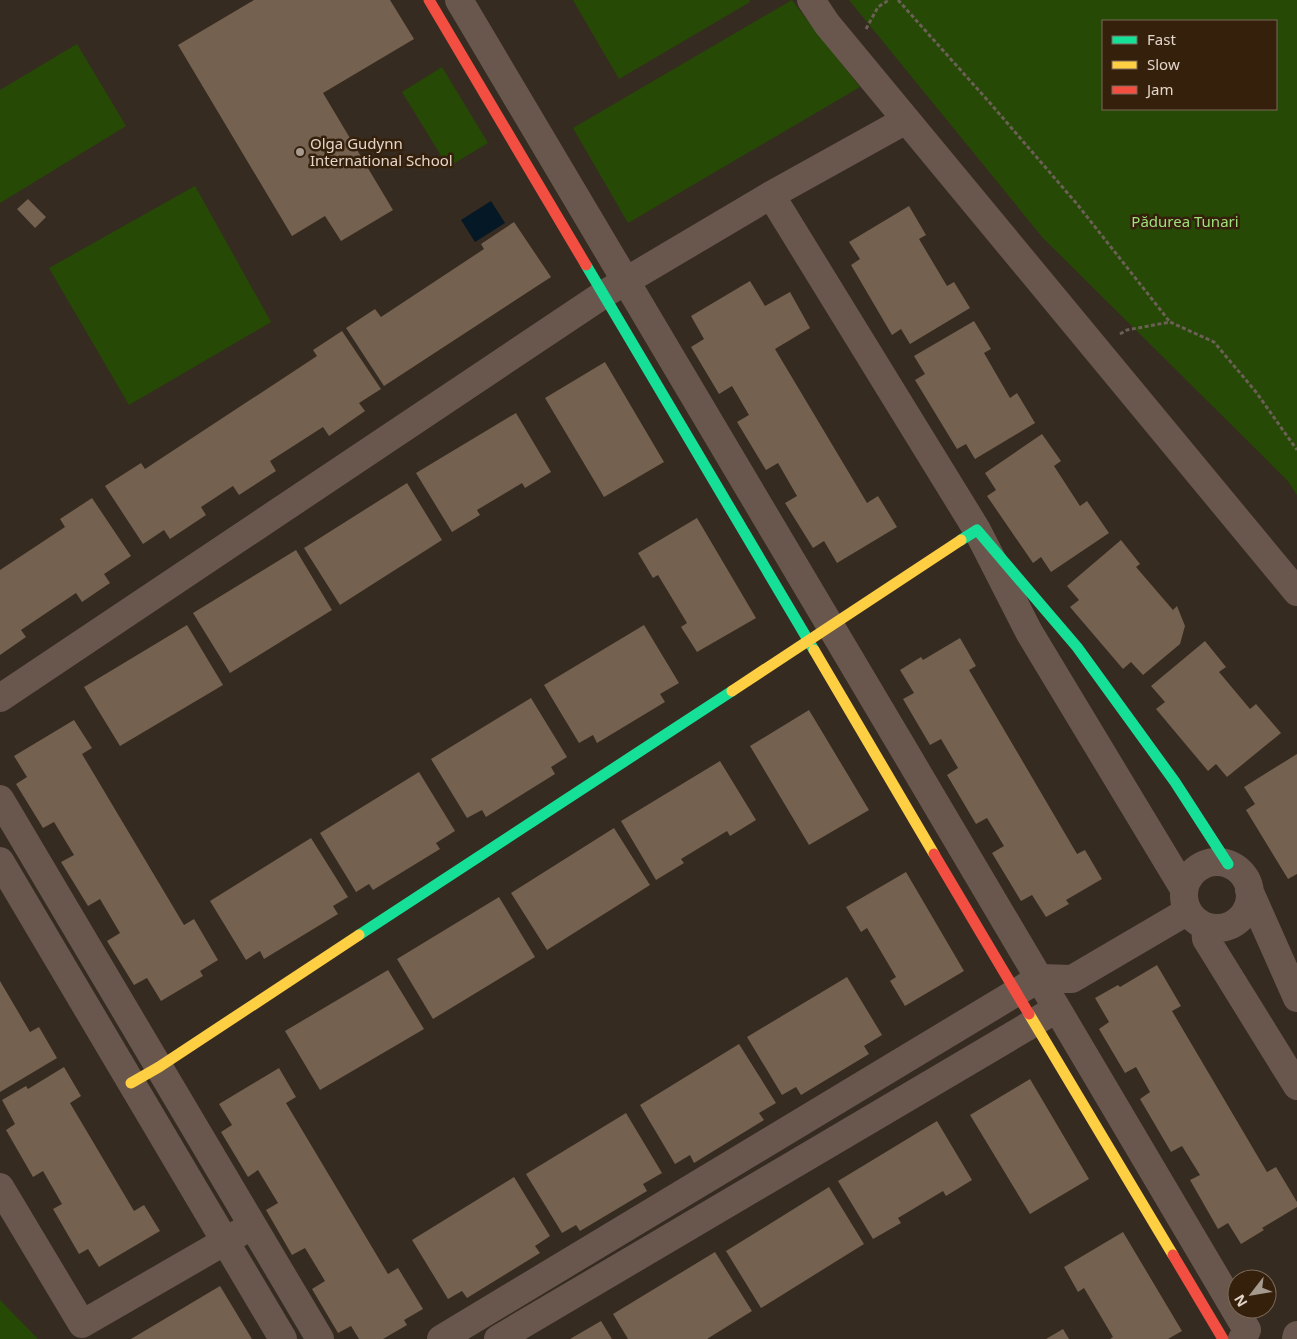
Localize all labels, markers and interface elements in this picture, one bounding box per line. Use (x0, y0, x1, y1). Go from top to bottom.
legend (1102, 20, 1277, 110)
text: Fast (1147, 29, 1176, 49)
text: Slow (1147, 54, 1180, 74)
text: Jam (1145, 79, 1174, 99)
place label: Olga Gudynn International School (310, 133, 453, 170)
marker: Olga Gudynn International School (294, 146, 306, 158)
park label: Pădurea Tunari (1131, 211, 1239, 231)
north arrow (1227, 1269, 1277, 1319)
text: N (1229, 1291, 1252, 1311)

